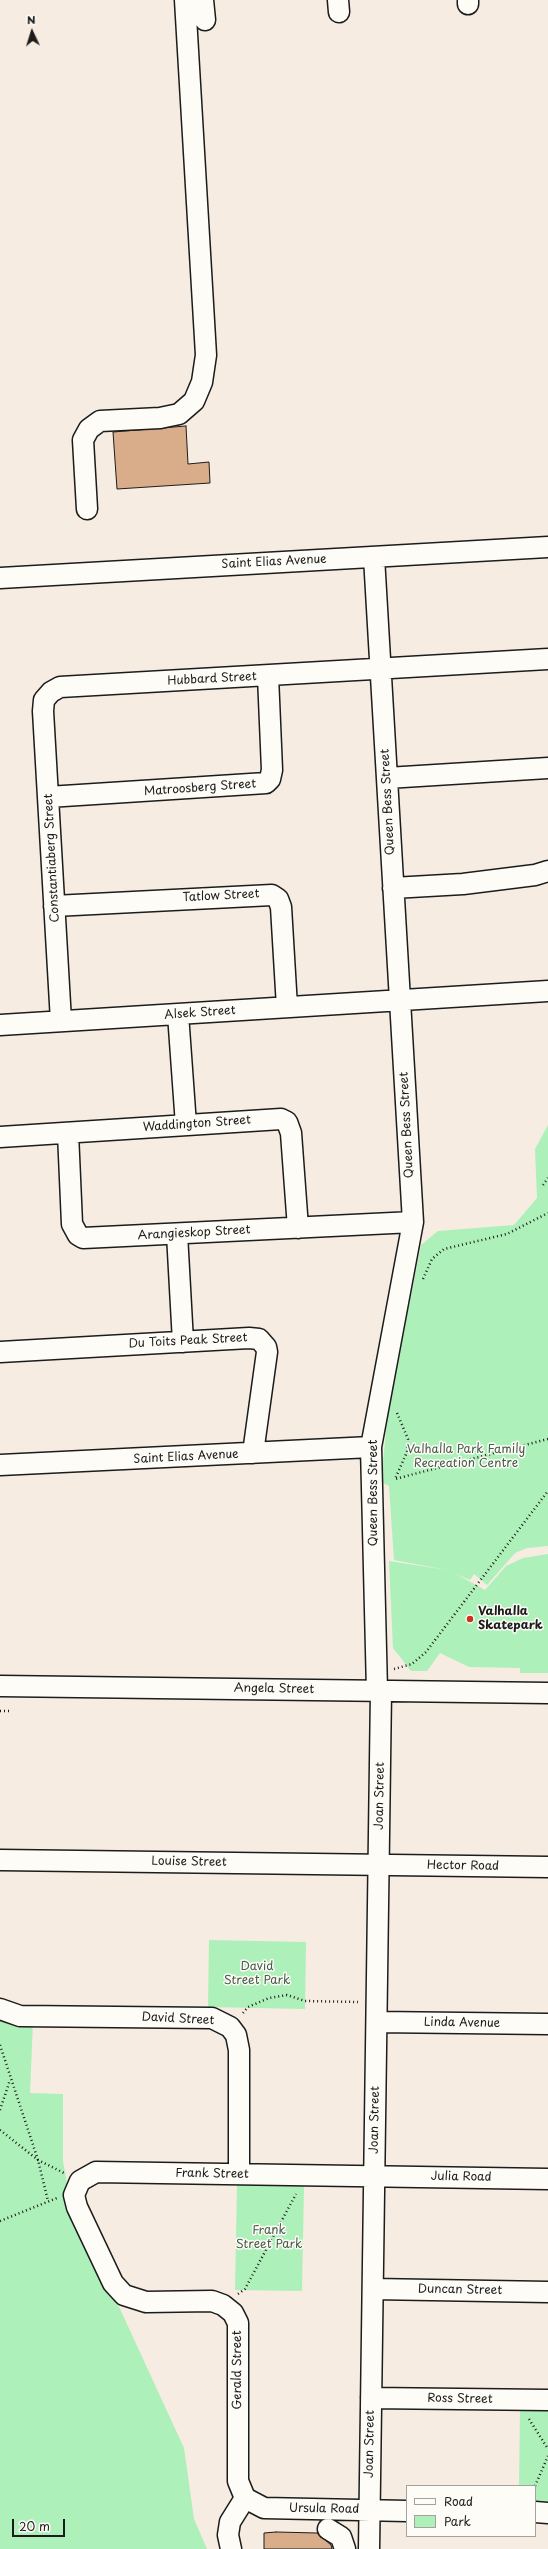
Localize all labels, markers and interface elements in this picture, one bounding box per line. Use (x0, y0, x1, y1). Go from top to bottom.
text: N (26, 11, 36, 28)
north arrow (12, 12, 52, 52)
street label: Saint Elias Avenue (221, 552, 327, 572)
street label: Hubbard Street (167, 669, 257, 689)
street label: Queen Bess Street (378, 748, 398, 856)
street label: Matroosberg Street (143, 777, 257, 799)
street label: Constantiaberg Street (41, 793, 63, 923)
street label: Tatlow Street (182, 887, 260, 905)
street label: Alsek Street (164, 1003, 236, 1023)
street label: Queen Bess Street (397, 1071, 417, 1179)
street label: Waddington Street (143, 1113, 251, 1135)
street label: Arangieskop Street (137, 1223, 251, 1243)
street label: Du Toits Peak Street (128, 1331, 248, 1351)
street label: Queen Bess Street (367, 1440, 381, 1546)
park label: Valhalla Park Family Recreation Centre (407, 1443, 525, 1471)
street label: Saint Elias Avenue (133, 1447, 239, 1467)
place label: Valhalla Skatepark (478, 1605, 543, 1633)
marker: Valhalla Skatepark (465, 1614, 475, 1624)
street label: Angela Street (234, 1681, 314, 1697)
street label: Joan Street (372, 1762, 388, 1830)
street label: Louise Street (151, 1854, 227, 1870)
street label: Hector Road (427, 1858, 499, 1874)
park label: David Street Park (224, 1960, 290, 1988)
street label: David Street (141, 2010, 215, 2028)
street label: Linda Avenue (424, 2015, 500, 2031)
street label: Joan Street (367, 2086, 383, 2154)
street label: Frank Street (175, 2166, 249, 2182)
street label: Julia Road (430, 2169, 492, 2185)
park label: Frank Street Park (236, 2224, 302, 2252)
street label: Duncan Street (418, 2282, 502, 2298)
street label: Gerald Street (231, 2330, 245, 2410)
street label: Ross Street (427, 2391, 493, 2407)
street label: Joan Street (362, 2410, 378, 2478)
legend (406, 2485, 536, 2537)
text: Road (444, 2492, 473, 2510)
street label: Ursula Road (289, 2501, 359, 2517)
scale bar (14, 2511, 67, 2537)
text: Park (444, 2512, 471, 2530)
text: 20 m (19, 2517, 50, 2535)

